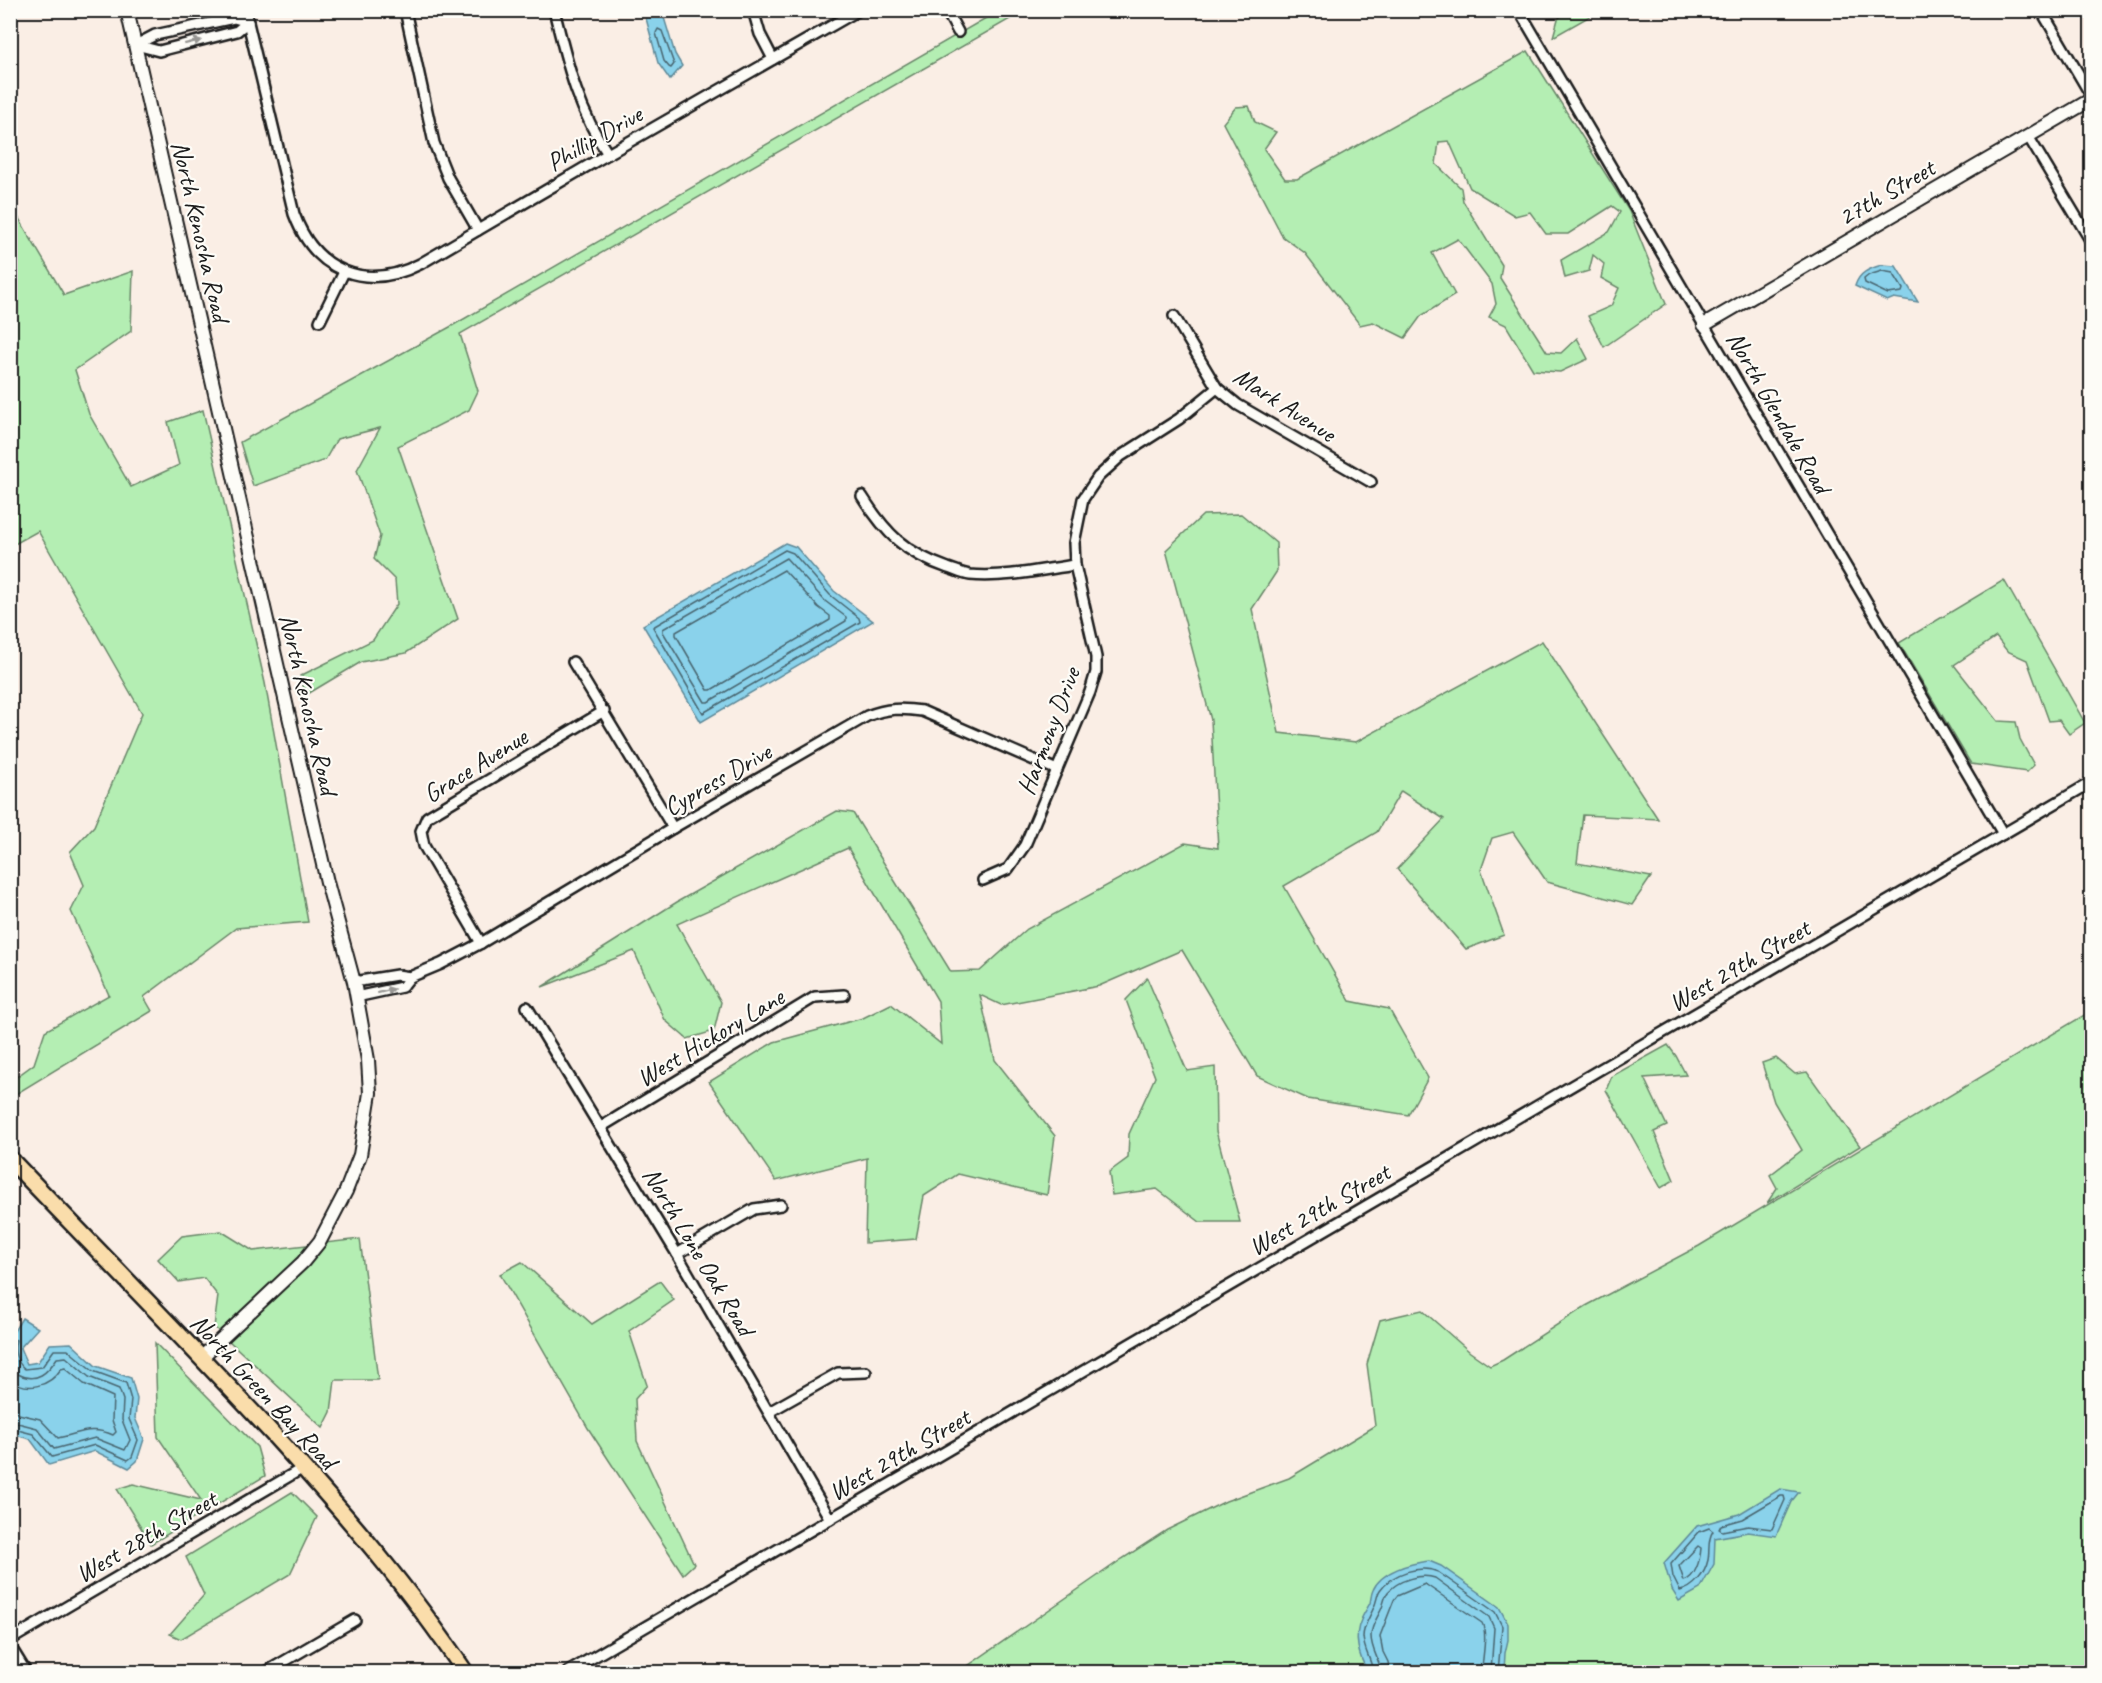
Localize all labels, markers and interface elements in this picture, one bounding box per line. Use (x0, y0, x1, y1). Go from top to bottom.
one-way arrow (184, 37, 202, 47)
street label: Phillip Drive (540, 97, 650, 179)
street label: North Kenosha Road (164, 138, 238, 328)
street label: 27th Street (1832, 150, 1943, 233)
street label: North Glendale Road (1719, 325, 1840, 502)
street label: Mark Avenue (1227, 359, 1344, 451)
street label: North Kenosha Road (272, 611, 346, 801)
street label: Harmony Drive (1009, 661, 1089, 799)
street label: Grace Avenue (417, 720, 535, 810)
street label: Cypress Drive (657, 735, 778, 823)
street label: West 29th Street (1663, 911, 1818, 1019)
street label: West Hickory Lane (631, 980, 791, 1094)
one-way arrow (376, 985, 395, 995)
street label: West 29th Street (1243, 1155, 1398, 1263)
street label: North Lone Oak Road (635, 1161, 764, 1345)
street label: North Green Bay Road (183, 1307, 347, 1479)
street label: West 29th Street (823, 1400, 978, 1508)
street label: West 28th Street (70, 1482, 225, 1590)

